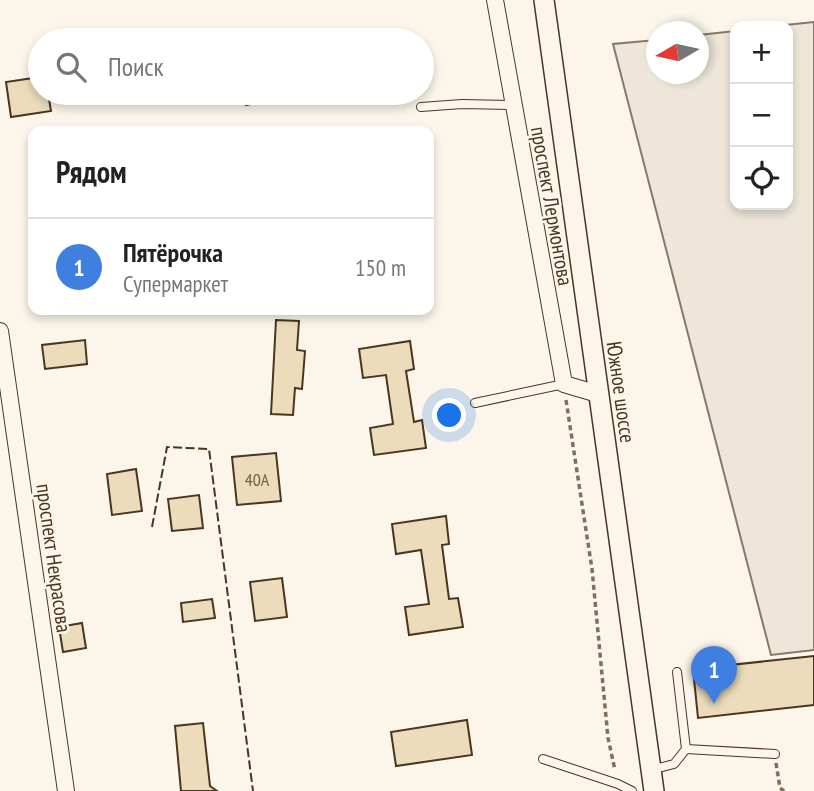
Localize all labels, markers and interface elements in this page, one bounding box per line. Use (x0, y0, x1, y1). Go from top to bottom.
north arrow (646, 21, 709, 84)
map controls (730, 21, 793, 210)
button: + (730, 21, 793, 84)
search box (28, 28, 434, 105)
icon: search (52, 48, 90, 86)
text: Поиск (108, 50, 164, 83)
button: − (730, 84, 793, 147)
street label: проспект Лермонтова (525, 124, 579, 288)
button: locate (730, 147, 793, 210)
text: Рядом (56, 152, 127, 191)
text: Пятёрочка (123, 236, 223, 269)
text: 1 (74, 253, 85, 282)
text: 150 m (355, 253, 406, 282)
text: Супермаркет (123, 269, 228, 298)
street label: Южное шоссе (601, 340, 641, 444)
your location (432, 398, 466, 432)
house number: 40А (245, 468, 270, 491)
street label: проспект Некрасова (30, 482, 78, 634)
pin: 1 (691, 646, 737, 704)

